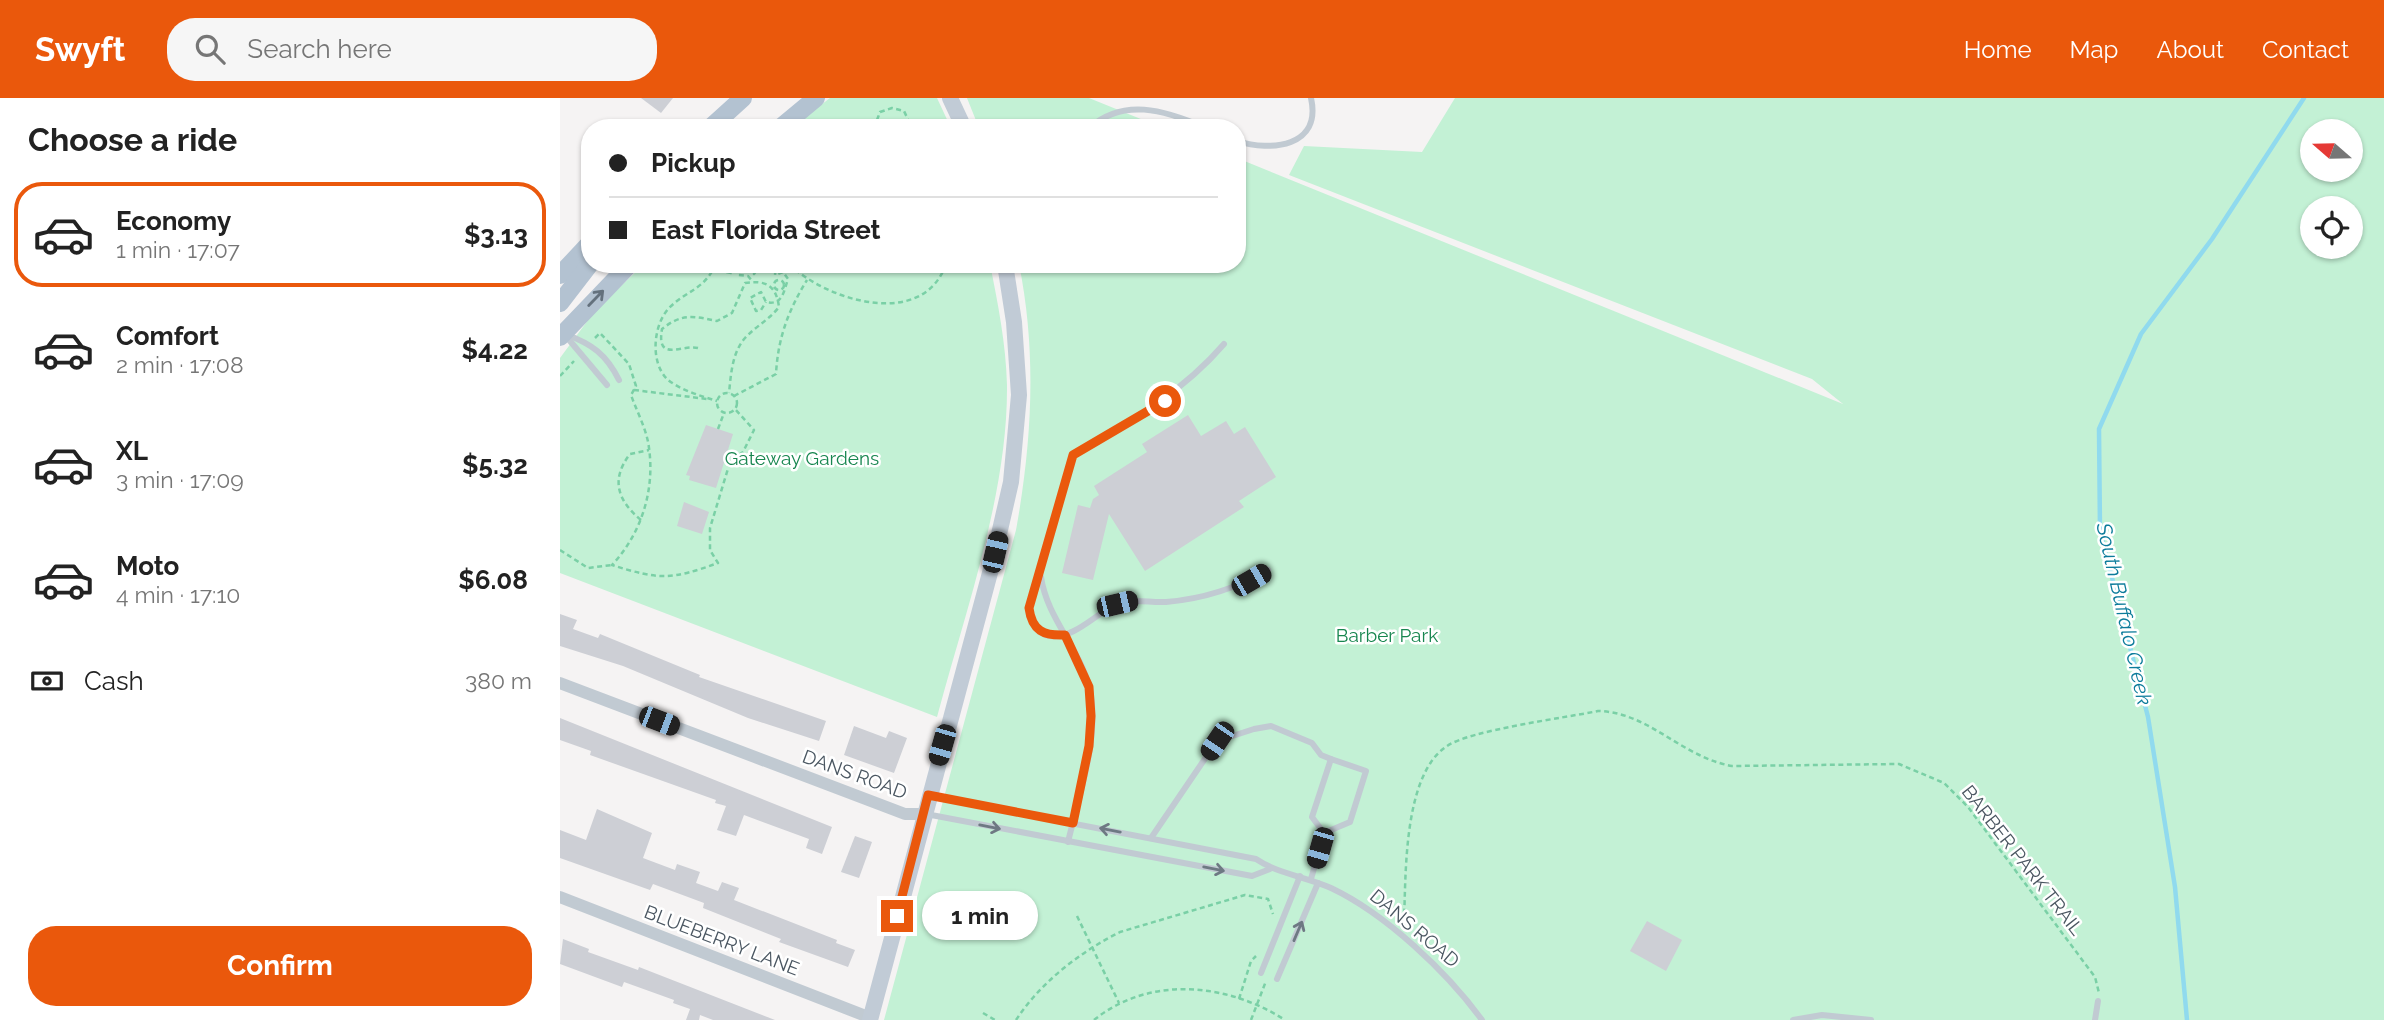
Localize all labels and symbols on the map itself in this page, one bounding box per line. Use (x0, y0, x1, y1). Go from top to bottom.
north arrow (2300, 119, 2362, 182)
one-way arrow (587, 290, 604, 307)
route start (1149, 385, 1181, 417)
park label: Gateway Gardens (725, 447, 879, 469)
water label: South Buffalo Creek (2091, 519, 2158, 708)
car (981, 529, 1010, 575)
car (1228, 560, 1275, 600)
car (1095, 589, 1140, 619)
park label: Barber Park (1336, 624, 1438, 646)
car (636, 704, 683, 738)
car (1197, 718, 1238, 764)
car (927, 722, 958, 768)
street label: DANS ROAD (800, 745, 910, 803)
street label: BARBER PARK TRAIL (1958, 781, 2088, 939)
one-way arrow (978, 820, 1001, 834)
one-way arrow (1099, 823, 1122, 837)
car (1305, 825, 1336, 871)
one-way arrow (1202, 863, 1225, 877)
street label: DANS ROAD (1366, 884, 1464, 972)
callout: 1 min (922, 892, 1037, 940)
street label: BLUEBERRY LANE (641, 900, 803, 980)
route end (881, 900, 913, 932)
one-way arrow (1292, 921, 1305, 942)

